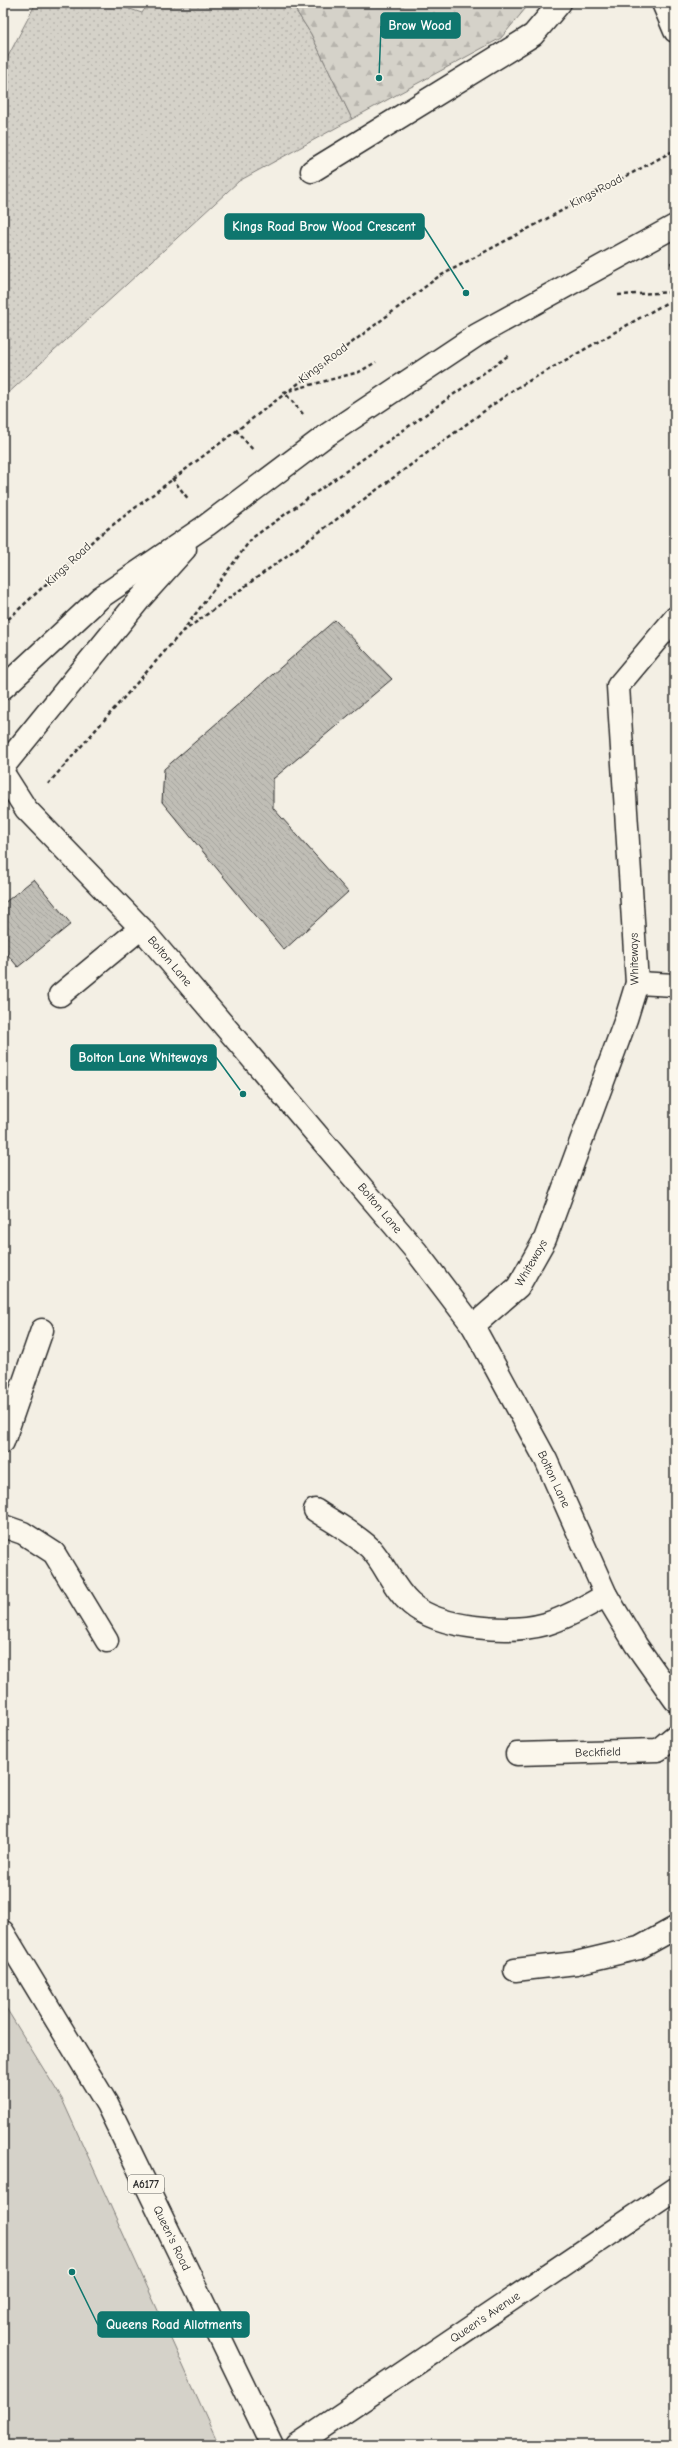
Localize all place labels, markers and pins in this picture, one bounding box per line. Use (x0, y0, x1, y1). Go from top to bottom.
callout: Brow Wood (381, 13, 460, 38)
callout: Kings Road Brow Wood Crescent (225, 214, 424, 239)
callout: Bolton Lane Whiteways (71, 1045, 216, 1070)
callout: Queens Road Allotments (98, 2312, 249, 2337)

